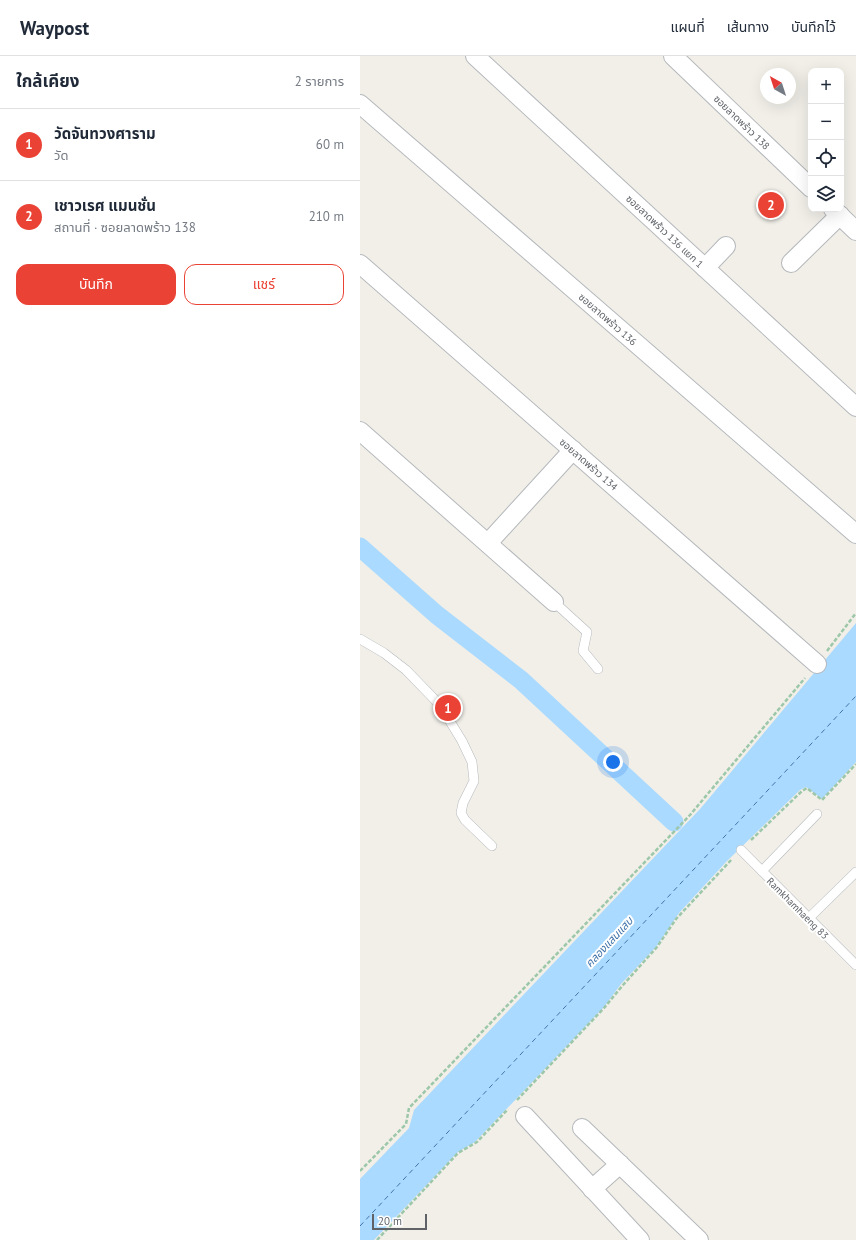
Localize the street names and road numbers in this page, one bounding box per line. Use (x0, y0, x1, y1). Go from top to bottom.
street label: ซอยลาดพร้าว 138 (711, 92, 772, 152)
street label: ซอยลาดพร้าว 136 แยก 1 (623, 192, 706, 271)
street label: ซอยลาดพร้าว 136 (576, 291, 639, 348)
street label: ซอยลาดพร้าว 134 (557, 436, 621, 494)
street label: Ramkhamhaeng 83 (764, 875, 831, 942)

